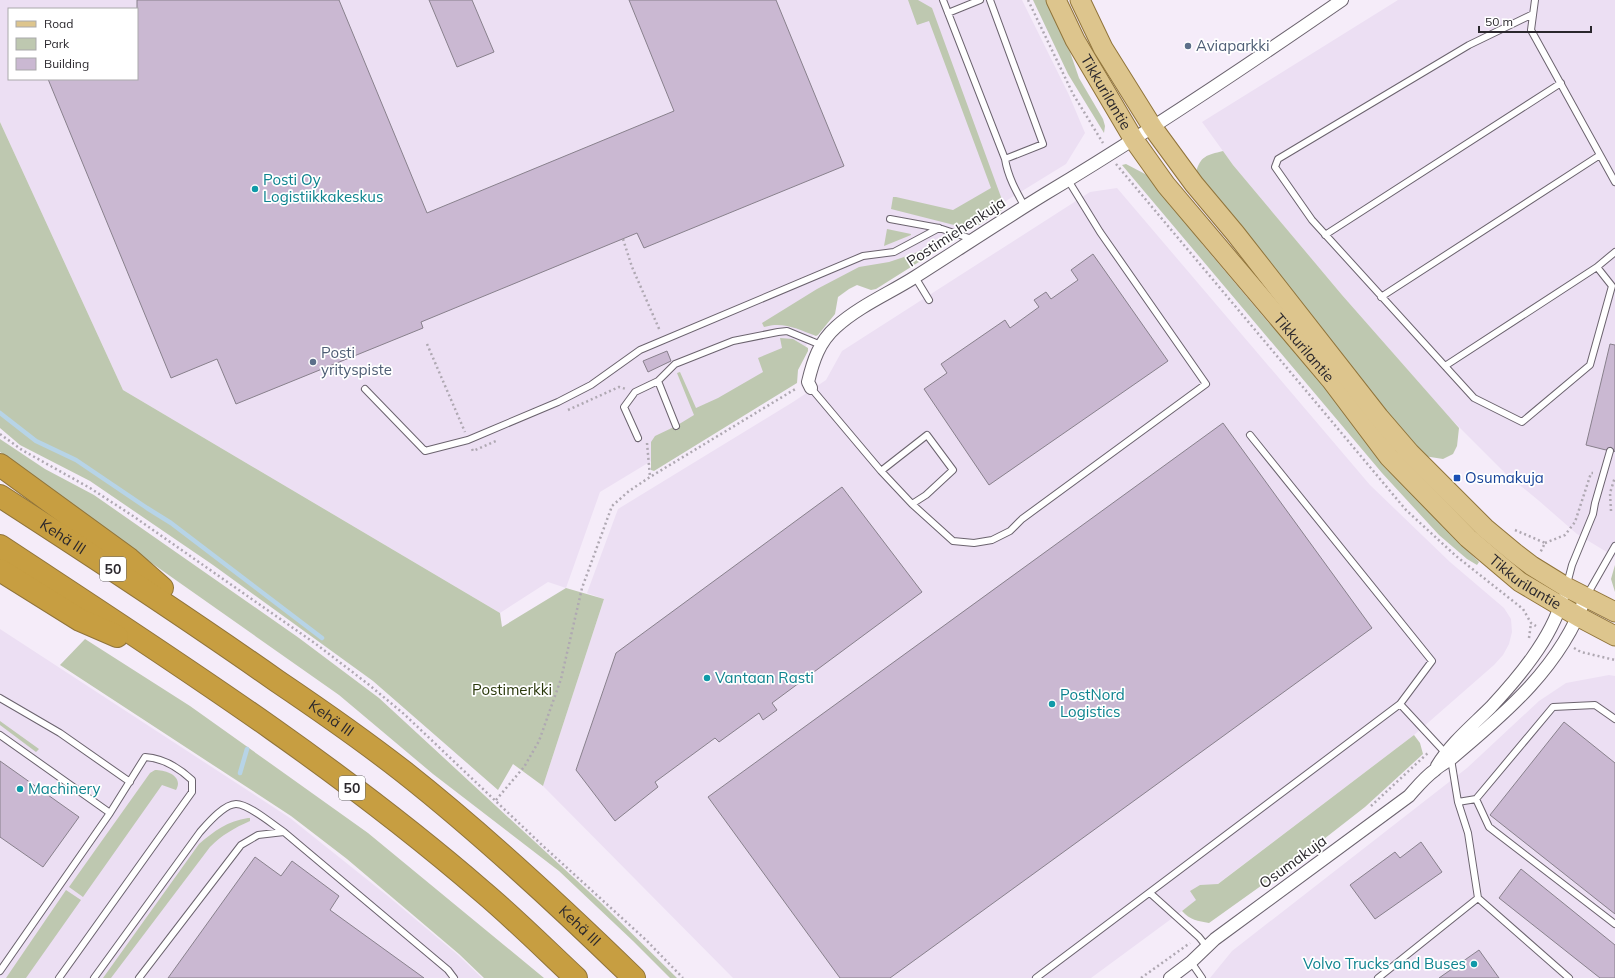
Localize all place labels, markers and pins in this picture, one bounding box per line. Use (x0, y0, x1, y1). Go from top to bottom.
place label: Aviaparkki (1196, 36, 1270, 55)
marker: Aviaparkki (1183, 41, 1193, 51)
place label: Posti Oy Logistiikkakeskus (263, 170, 383, 206)
marker: Posti Oy Logistiikkakeskus (250, 184, 260, 194)
place label: Posti yrityspiste (321, 343, 392, 379)
marker: Posti yrityspiste (308, 357, 318, 367)
place label: Osumakuja (1465, 468, 1544, 487)
marker: Osumakuja (1452, 473, 1462, 483)
place label: Vantaan Rasti (715, 668, 814, 687)
marker: Vantaan Rasti (702, 673, 712, 683)
place label: PostNord Logistics (1060, 685, 1125, 721)
marker: PostNord Logistics (1047, 699, 1057, 709)
place label: Machinery (28, 779, 101, 798)
marker: Machinery (15, 784, 25, 794)
place label: Volvo Trucks and Buses (1303, 954, 1466, 973)
marker: Volvo Trucks and Buses (1469, 959, 1479, 969)

